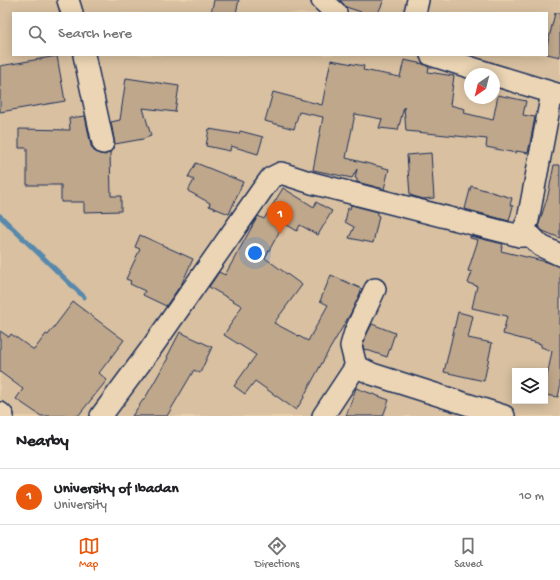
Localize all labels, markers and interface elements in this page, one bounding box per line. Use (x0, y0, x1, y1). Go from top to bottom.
search box (12, 12, 548, 56)
icon: search (26, 23, 48, 45)
text: Search here (58, 25, 132, 43)
north arrow (464, 68, 500, 104)
pin: 1 (267, 201, 293, 234)
your location (245, 243, 265, 263)
map controls (512, 368, 548, 404)
button: layers (512, 368, 548, 404)
text: Nearby (16, 432, 69, 452)
text: University of Ibadan (54, 480, 179, 498)
text: 1 (26, 489, 32, 504)
text: 10 m (519, 489, 544, 504)
text: University (54, 498, 107, 513)
tab: Map (78, 535, 100, 571)
tab: Directions (255, 535, 299, 571)
tab: Saved (454, 535, 482, 571)

